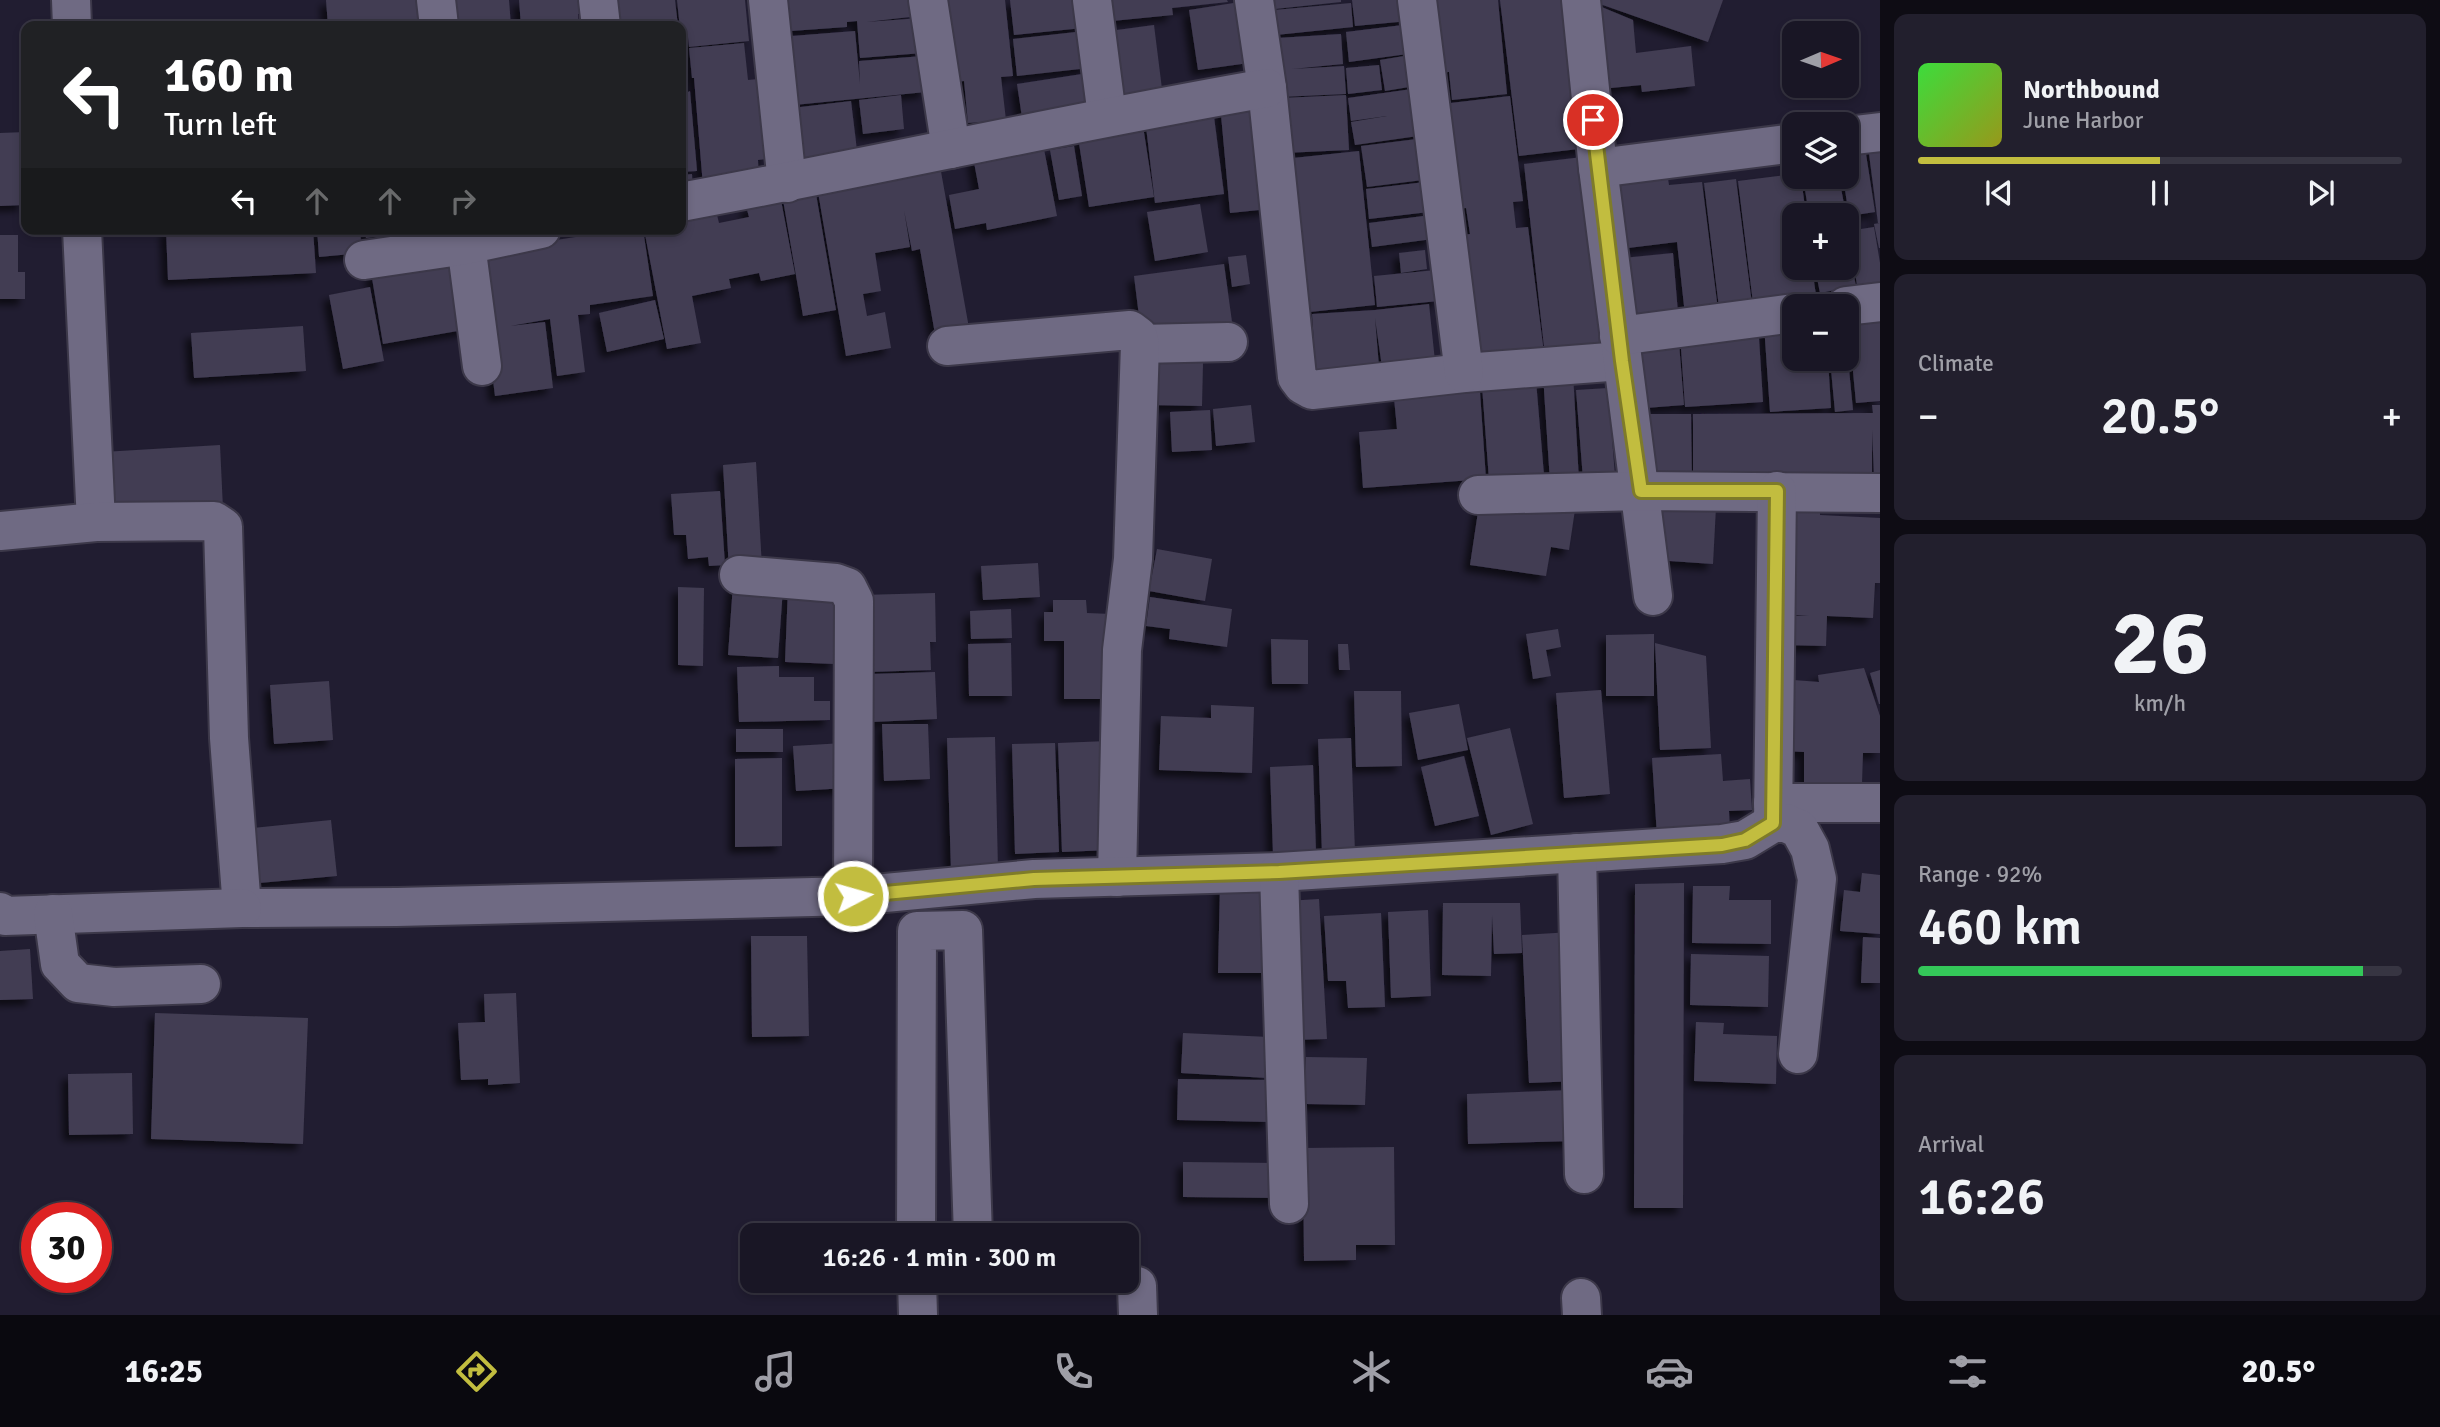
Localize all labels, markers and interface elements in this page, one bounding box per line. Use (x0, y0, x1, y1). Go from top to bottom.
north arrow (1782, 21, 1858, 98)
map controls (1782, 21, 1859, 371)
text: 160 m (164, 45, 294, 105)
icon: left (49, 49, 140, 140)
text: Northbound (2023, 74, 2160, 106)
pin (1563, 90, 1623, 150)
icon: arrive (1574, 101, 1612, 139)
text: Turn left (164, 105, 277, 144)
text: June Harbor (2023, 106, 2143, 135)
button: layers (1782, 112, 1859, 189)
icon: previous (1980, 174, 2018, 212)
icon: pause (2141, 174, 2179, 212)
icon: next (2302, 174, 2340, 212)
icon: left (225, 182, 263, 220)
icon: ahead (298, 182, 336, 220)
icon: ahead (371, 182, 409, 220)
icon: right (444, 182, 482, 220)
button: + (1782, 203, 1859, 280)
button: − (1782, 294, 1859, 371)
text: Climate (1918, 349, 1994, 378)
text: 20.5° (2101, 384, 2219, 448)
text: − (1918, 393, 1939, 440)
text: + (2381, 393, 2402, 440)
text: 26 (2111, 587, 2209, 700)
text: km/h (2134, 689, 2186, 718)
position arrow (816, 859, 890, 933)
text: Range · 92% (1918, 860, 2042, 889)
text: 460 km (1918, 895, 2082, 959)
text: Arrival (1918, 1130, 1984, 1159)
text: 16:26 (1918, 1165, 2045, 1229)
speed limit sign: 30 (21, 1202, 112, 1293)
text: 16:26 · 1 min · 300 m (823, 1242, 1056, 1274)
icon: directions (452, 1347, 501, 1396)
icon: music (751, 1347, 800, 1396)
icon: phone (1049, 1347, 1098, 1396)
icon: climate (1347, 1347, 1396, 1396)
icon: car (1645, 1347, 1694, 1396)
icon: filters (1943, 1347, 1992, 1396)
text: 16:25 (125, 1352, 203, 1391)
text: 20.5° (2242, 1352, 2315, 1391)

